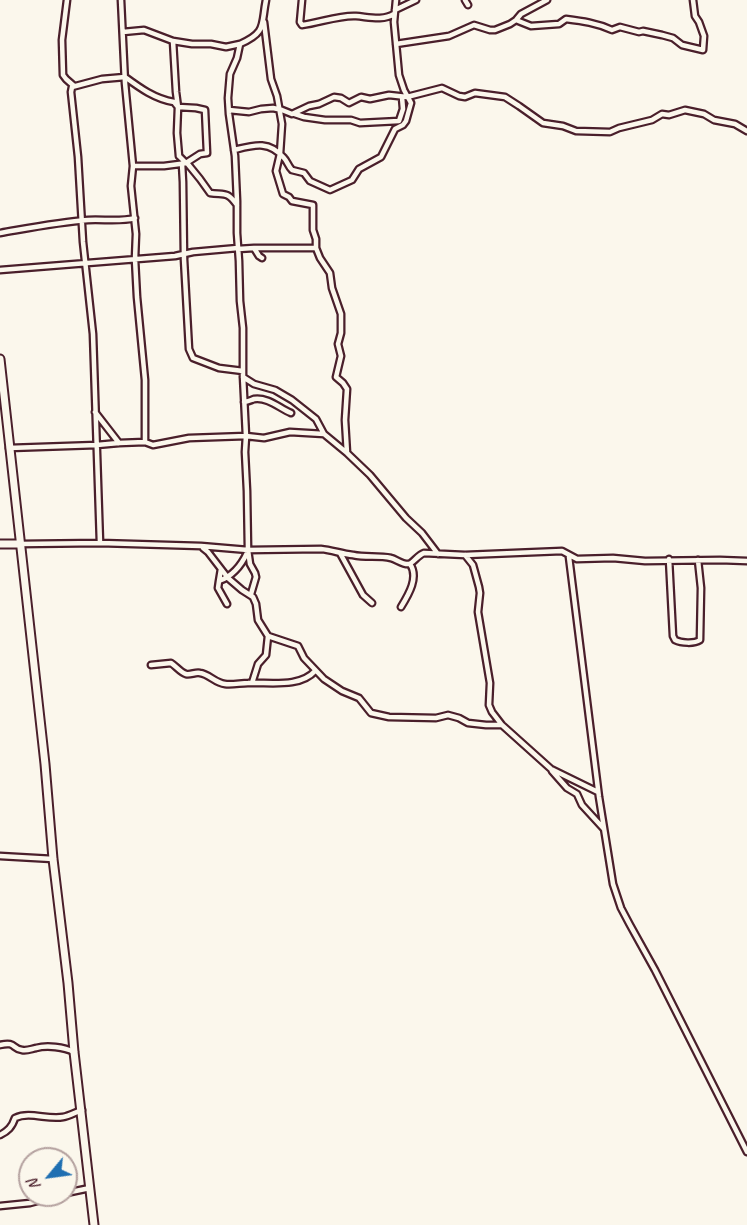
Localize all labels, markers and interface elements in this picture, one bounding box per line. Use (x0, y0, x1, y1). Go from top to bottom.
north arrow (18, 1147, 78, 1207)
text: N (23, 1176, 45, 1194)

